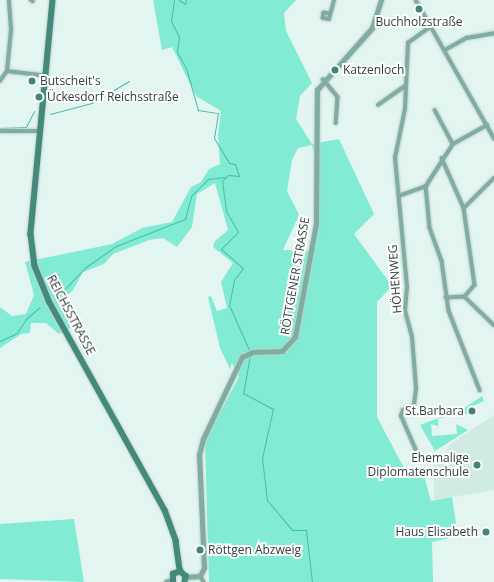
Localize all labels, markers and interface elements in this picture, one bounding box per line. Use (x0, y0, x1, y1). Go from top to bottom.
marker: Buchholzstraße (414, 4, 424, 14)
place label: Buchholzstraße (375, 15, 463, 29)
place label: Katzenloch (343, 63, 404, 77)
marker: Katzenloch (330, 65, 340, 75)
place label: Butscheit's (40, 74, 101, 88)
marker: Butscheit's (27, 76, 37, 86)
place label: Ückesdorf Reichsstraße (47, 90, 179, 104)
marker: Ückesdorf Reichsstraße (34, 92, 44, 102)
street label: RÖTTGENER STRASSE (278, 216, 312, 336)
street label: HÖHENWEG (385, 244, 405, 314)
street label: REICHSSTRASSE (44, 273, 98, 357)
place label: St.Barbara (405, 404, 464, 418)
marker: St.Barbara (467, 406, 477, 416)
place label: Ehemalige Diplomatenschule (368, 451, 469, 479)
marker: Ehemalige Diplomatenschule (472, 460, 482, 470)
place label: Haus Elisabeth (395, 525, 478, 539)
marker: Haus Elisabeth (481, 527, 491, 537)
place label: Röttgen Abzweig (208, 543, 301, 557)
marker: Röttgen Abzweig (195, 545, 205, 555)

